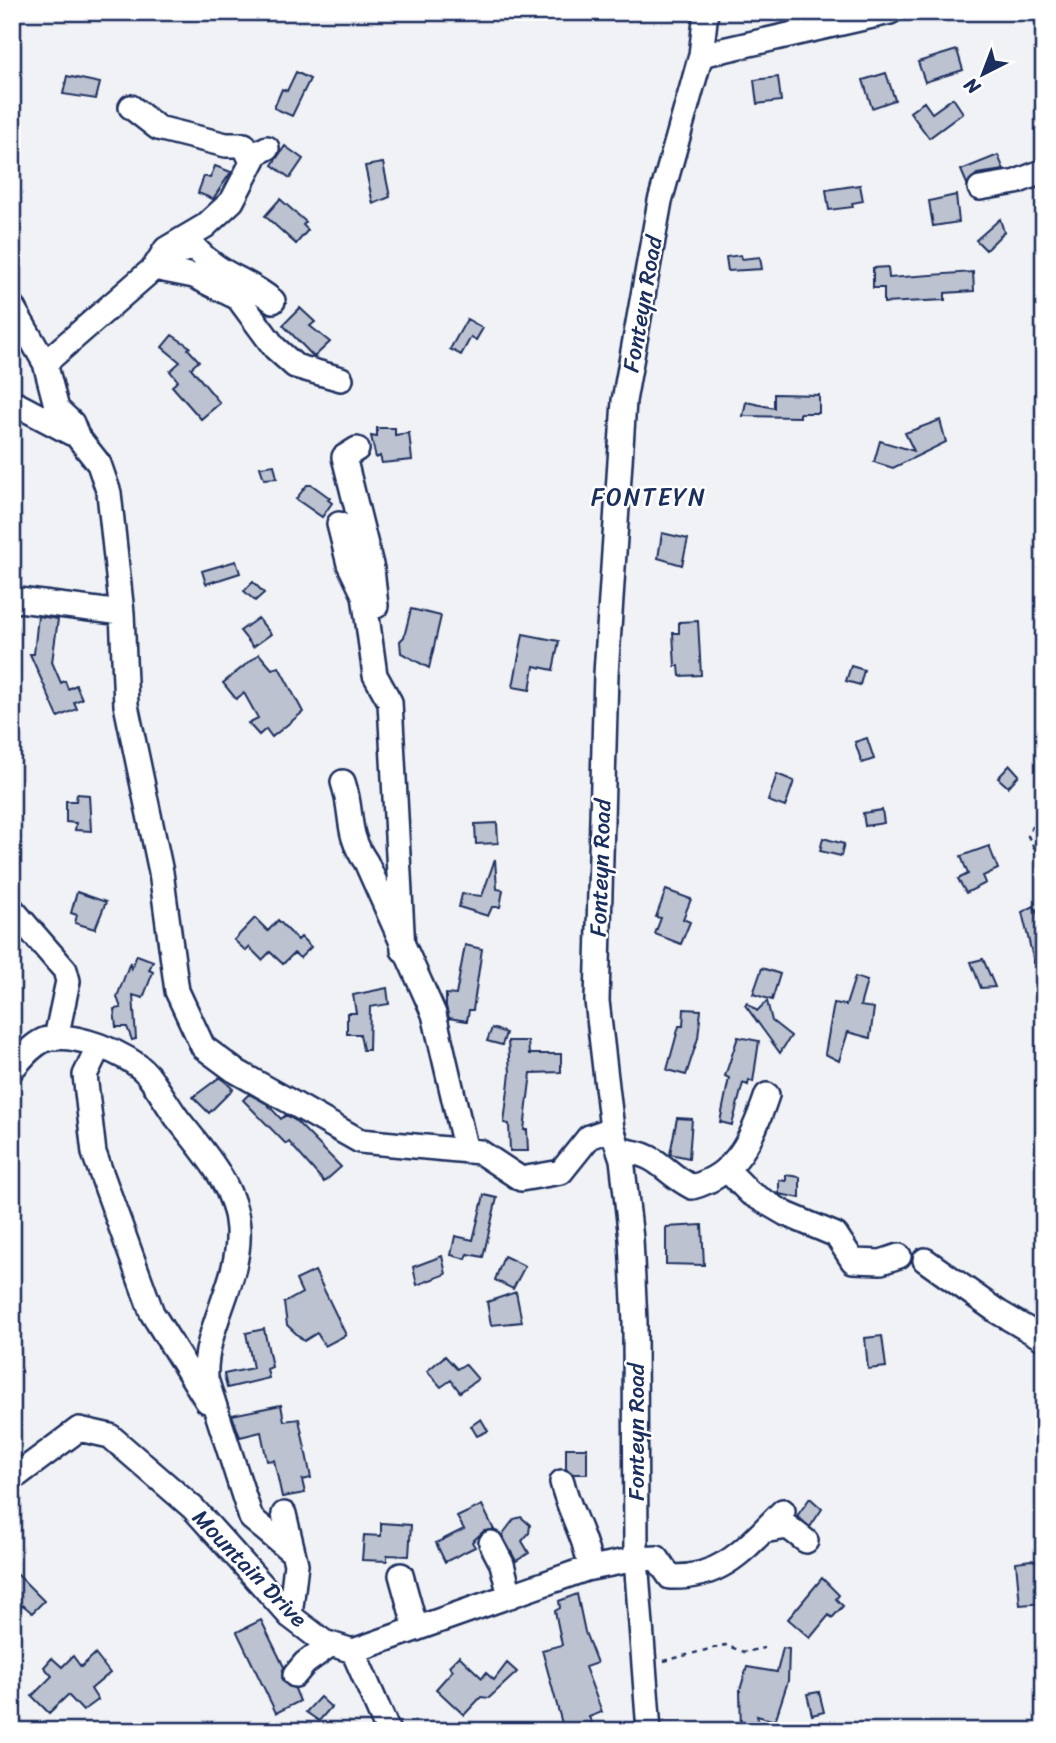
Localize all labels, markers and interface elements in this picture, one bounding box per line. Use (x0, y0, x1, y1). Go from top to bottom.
north arrow (948, 38, 1018, 108)
text: N (955, 69, 989, 104)
street label: Fonteyn Road (610, 231, 675, 375)
district label: FONTEYN (591, 476, 707, 518)
street label: Fonteyn Road (578, 797, 623, 938)
street label: Fonteyn Road (616, 1361, 657, 1501)
street label: Mountain Drive (182, 1499, 317, 1638)

